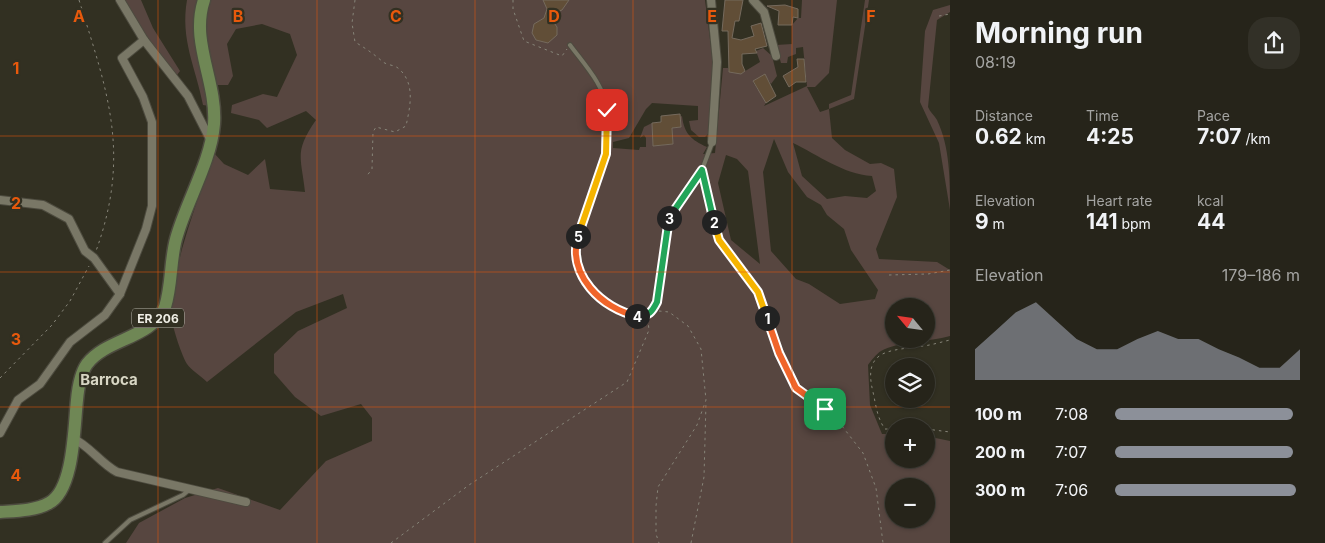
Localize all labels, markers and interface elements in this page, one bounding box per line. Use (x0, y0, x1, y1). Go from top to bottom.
text: A (73, 6, 85, 26)
text: B (233, 6, 243, 26)
text: C (390, 6, 402, 26)
text: D (548, 6, 560, 26)
text: E (707, 6, 717, 26)
text: F (866, 6, 876, 26)
text: Morning run (975, 16, 1143, 50)
button: share (1248, 17, 1300, 69)
text: 08:19 (975, 52, 1016, 72)
text: 1 (13, 58, 19, 78)
pin (586, 89, 628, 131)
icon: check (593, 96, 621, 124)
text: Distance (975, 107, 1033, 124)
text: Time (1086, 107, 1119, 124)
text: Pace (1197, 107, 1230, 124)
text: 0.62 (975, 124, 1022, 149)
text: 4:25 (1086, 124, 1134, 149)
text: 7:07 (1197, 124, 1241, 149)
text: km (1022, 130, 1046, 147)
text: /km (1241, 130, 1270, 147)
text: Elevation (975, 192, 1035, 209)
text: Heart rate (1086, 192, 1152, 209)
text: kcal (1197, 192, 1224, 209)
text: 2 (11, 193, 21, 213)
pin: 3 (656, 206, 682, 230)
text: 9 (975, 209, 989, 234)
text: 141 (1086, 209, 1118, 234)
text: 44 (1197, 209, 1225, 234)
text: 3 (665, 210, 674, 227)
pin: 2 (702, 210, 726, 234)
text: 2 (710, 214, 719, 231)
text: m (989, 215, 1005, 232)
text: bpm (1118, 215, 1151, 232)
pin: 5 (566, 224, 590, 248)
text: 5 (574, 228, 583, 245)
text: Elevation (975, 265, 1044, 285)
text: 179–186 m (1222, 265, 1300, 285)
north arrow (885, 298, 935, 348)
map controls (885, 298, 935, 528)
pin: 4 (624, 304, 650, 328)
pin: 1 (754, 306, 780, 330)
road number: ER 206 (132, 308, 184, 328)
text: 4 (633, 308, 642, 325)
text: 1 (764, 310, 771, 327)
text: 3 (11, 329, 21, 349)
button: layers (885, 358, 935, 408)
district label: Barroca (80, 370, 138, 389)
pin (804, 388, 846, 430)
icon: arrive (811, 395, 839, 423)
text: 100 m (975, 404, 1022, 424)
text: 7:08 (1055, 404, 1088, 424)
button: + (885, 418, 935, 468)
text: 200 m (975, 442, 1025, 462)
text: 7:07 (1055, 442, 1087, 462)
text: 4 (11, 465, 22, 485)
button: − (885, 478, 935, 528)
text: 300 m (975, 480, 1025, 500)
text: 7:06 (1055, 480, 1088, 500)

